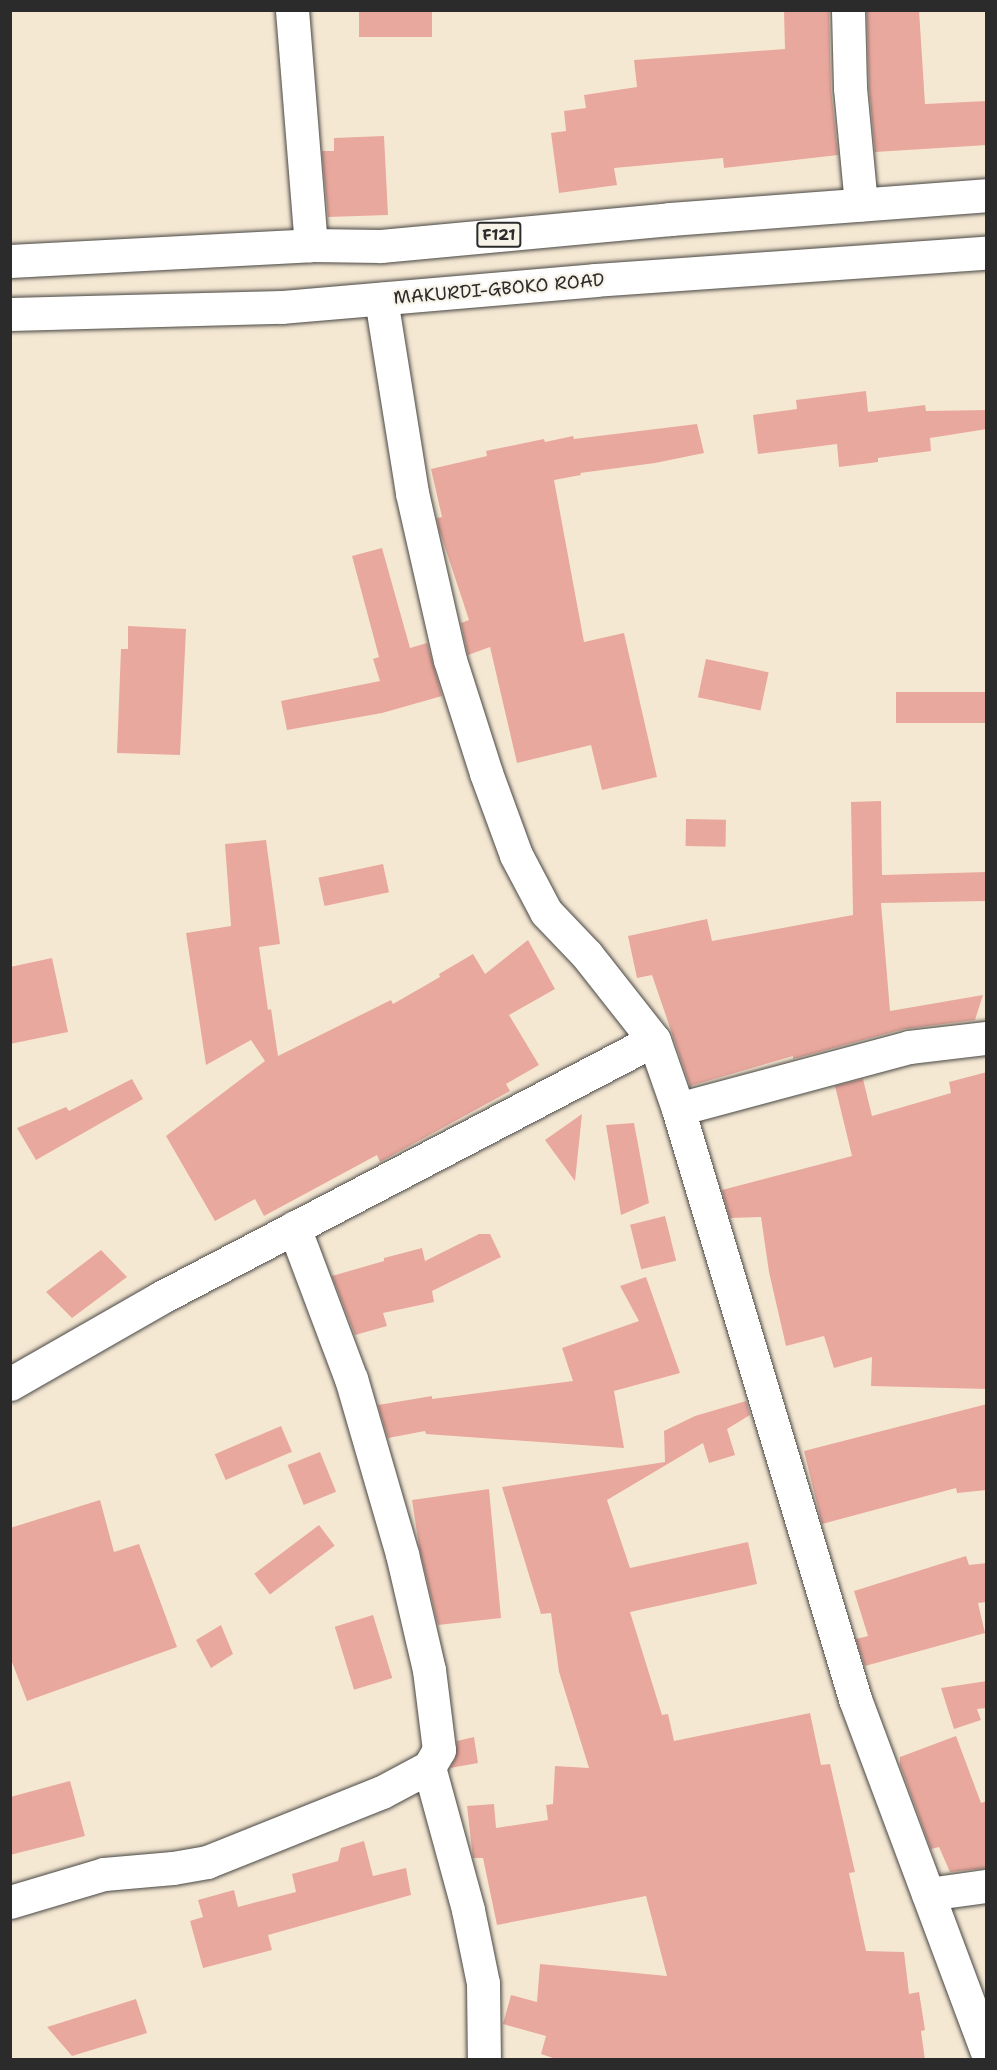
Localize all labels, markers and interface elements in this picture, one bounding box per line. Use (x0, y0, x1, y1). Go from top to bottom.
road number: F121 (475, 222, 523, 248)
street label: MAKURDI-GBOKO ROAD (393, 269, 605, 309)

